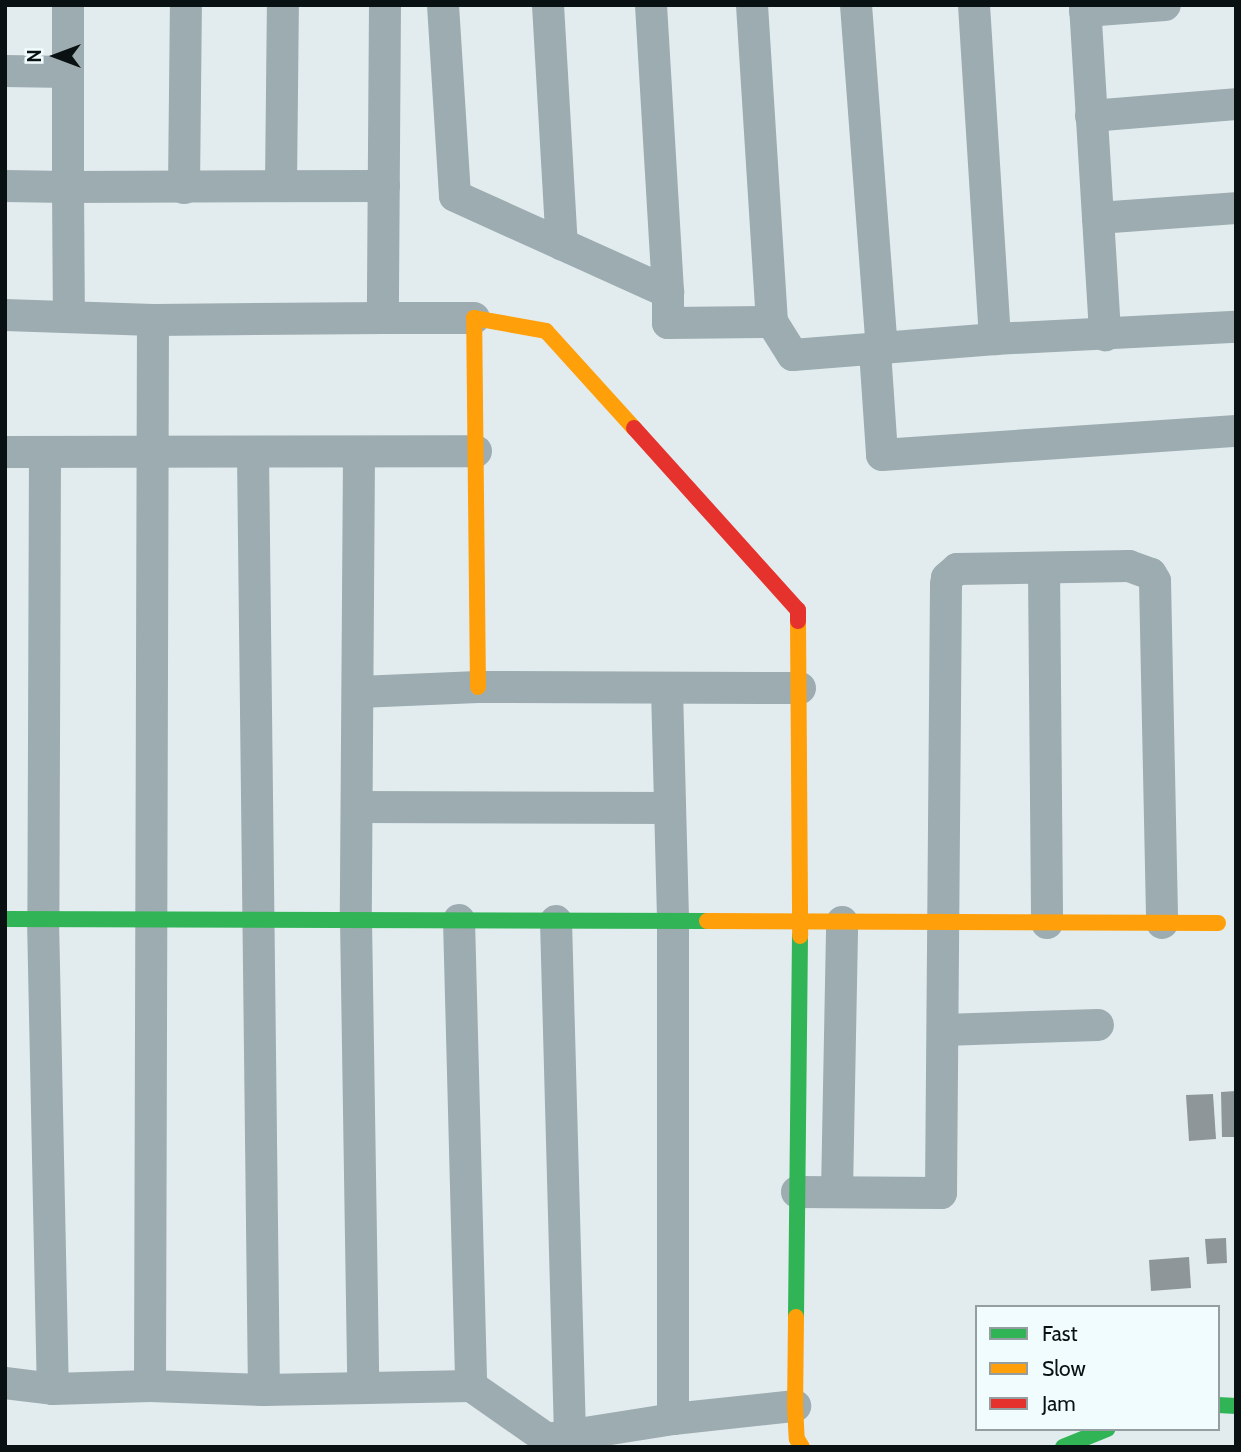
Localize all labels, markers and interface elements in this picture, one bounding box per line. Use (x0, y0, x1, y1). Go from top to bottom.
north arrow (21, 21, 91, 91)
text: N (23, 49, 46, 63)
legend (975, 1305, 1220, 1431)
text: Fast (1042, 1321, 1078, 1346)
text: Slow (1042, 1356, 1086, 1381)
text: Jam (1042, 1391, 1076, 1416)

